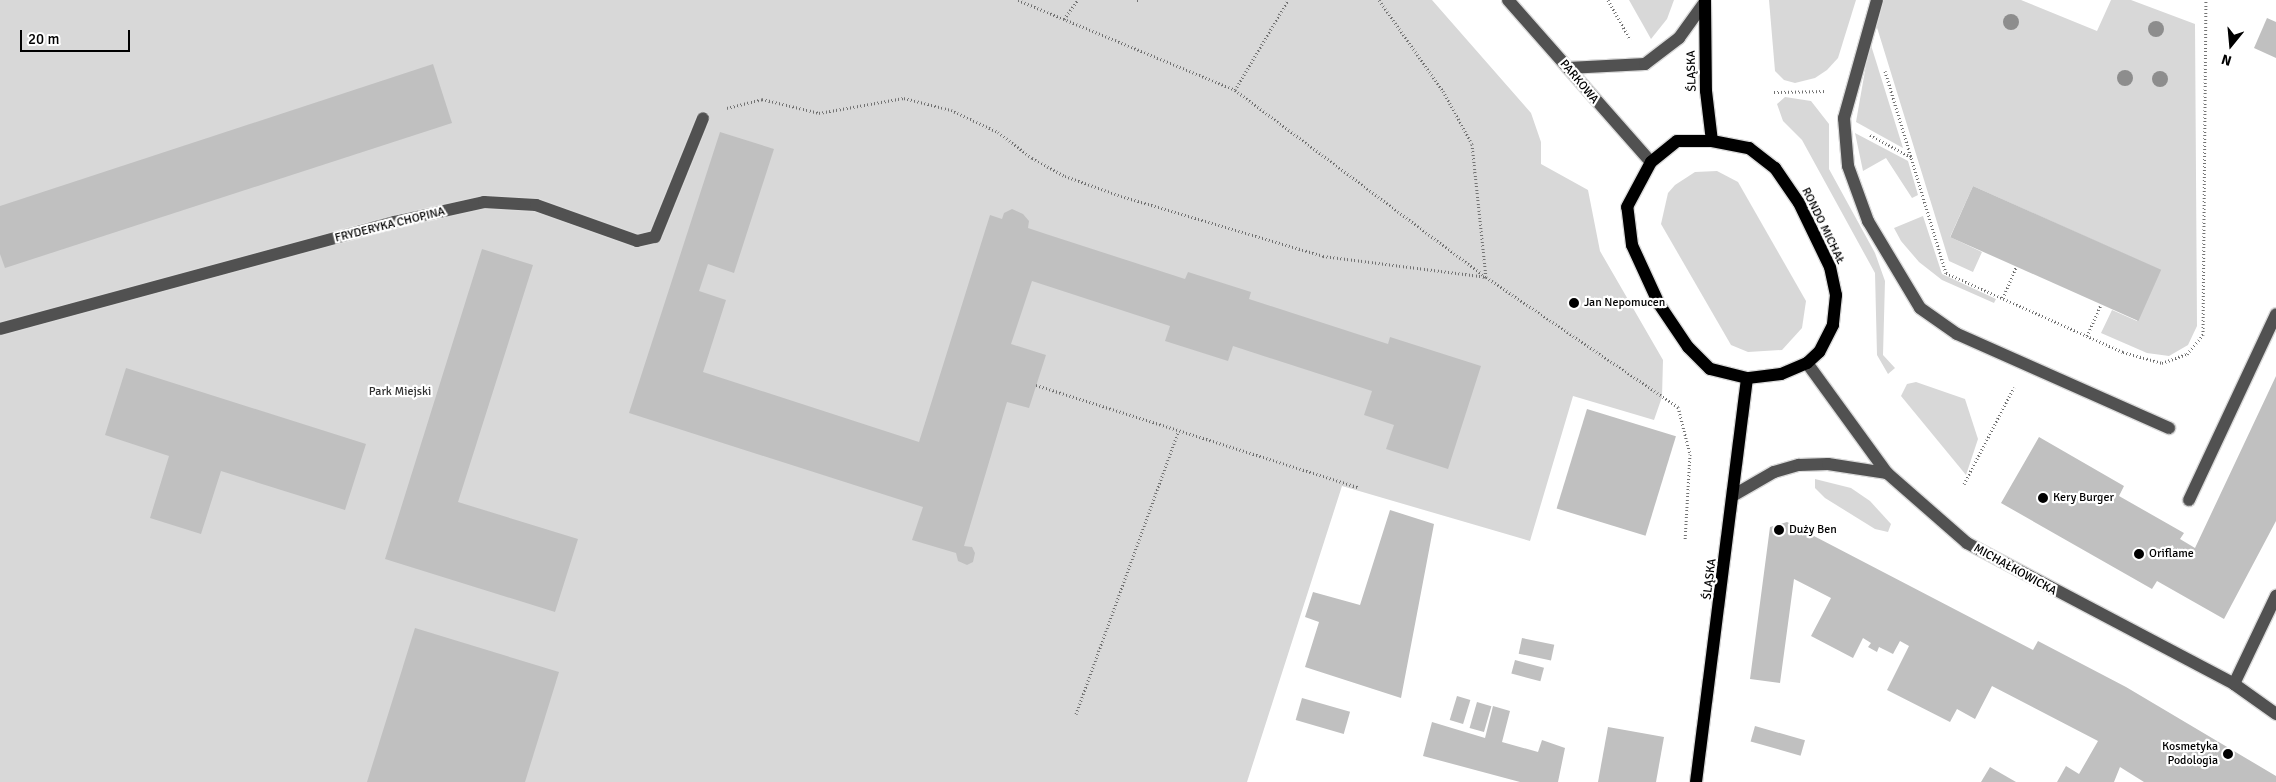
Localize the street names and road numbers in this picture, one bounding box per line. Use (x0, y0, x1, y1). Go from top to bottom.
street label: ŚLĄSKA (1684, 50, 1700, 92)
street label: PARKOWA (1557, 57, 1601, 107)
street label: RONDO MICHAŁ (1798, 185, 1848, 267)
street label: FRYDERYKA CHOPINA (333, 204, 447, 246)
street label: MICHAŁKOWICKA (1971, 541, 2059, 599)
street label: ŚLĄSKA (1700, 558, 1720, 600)

